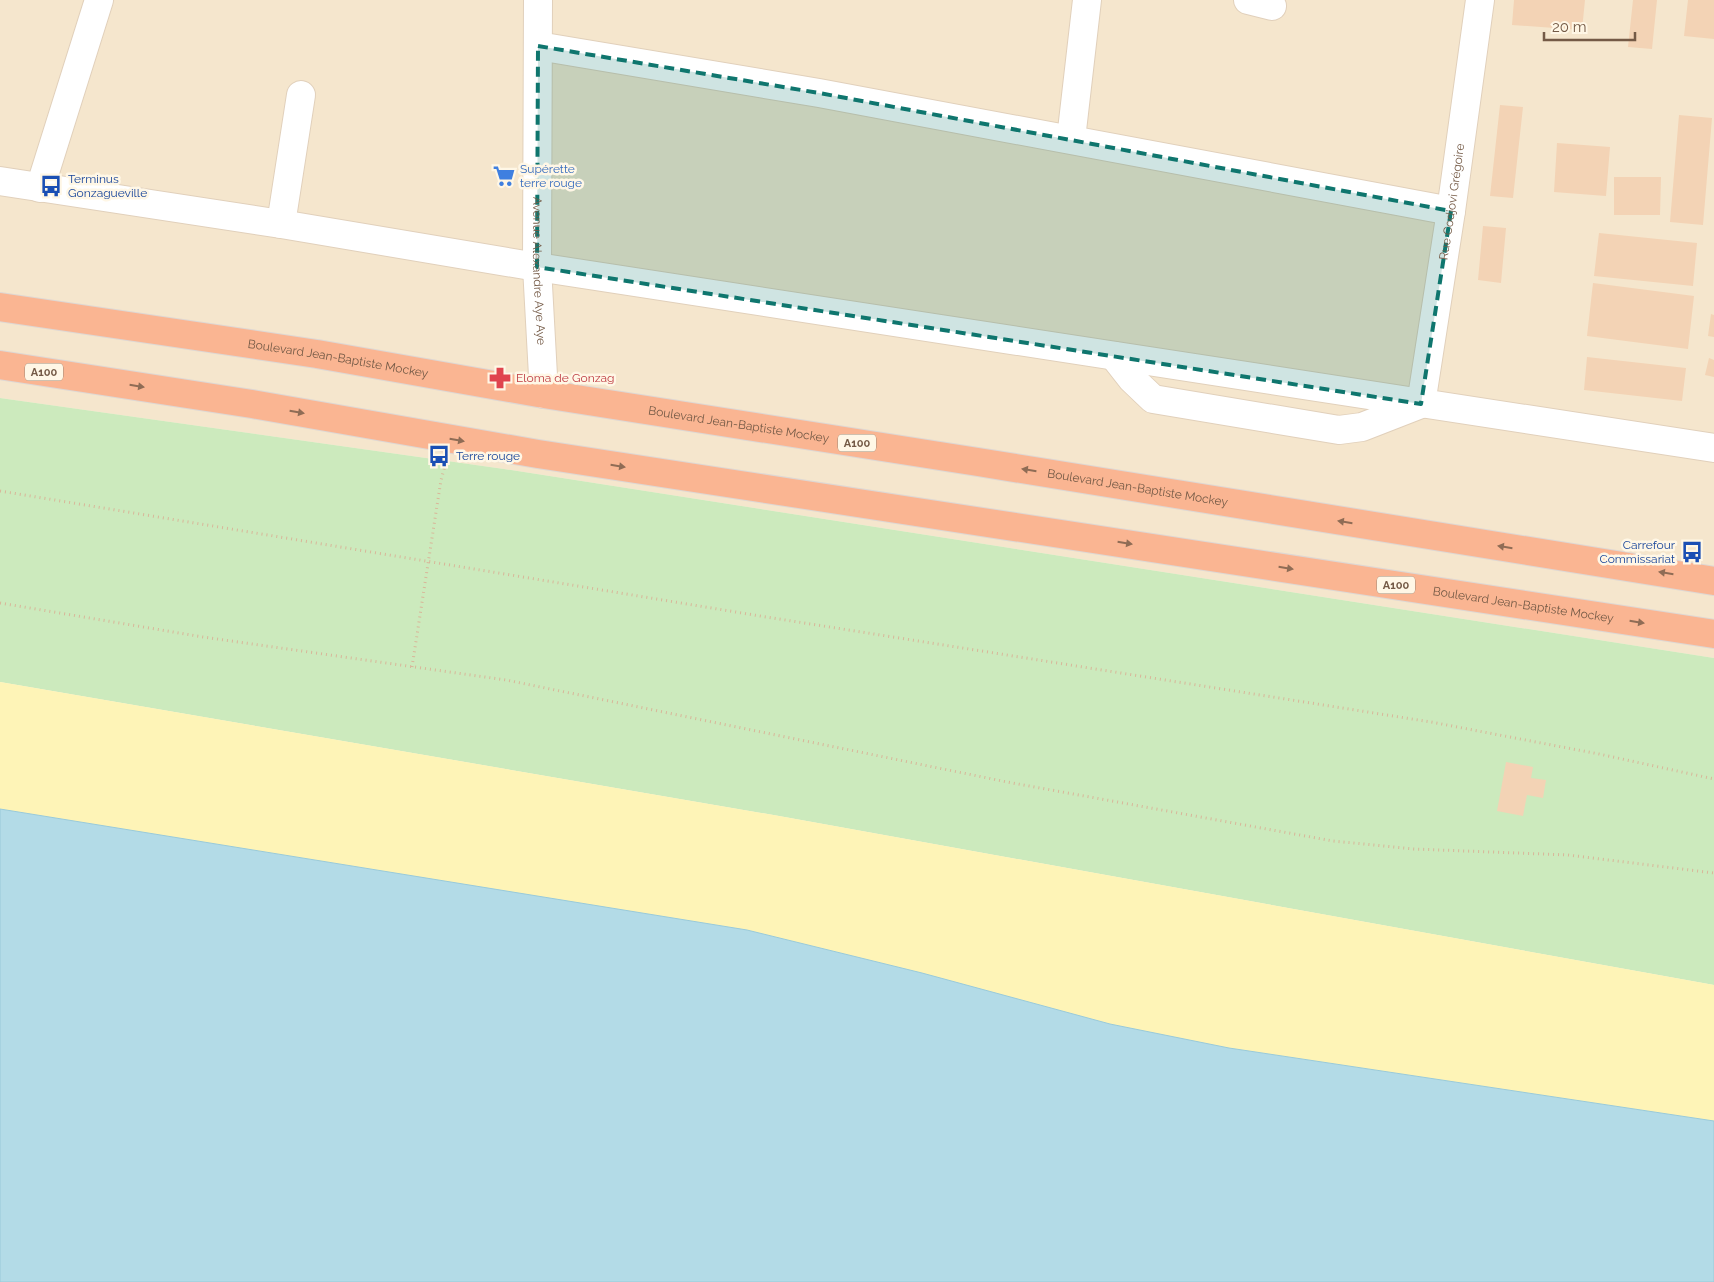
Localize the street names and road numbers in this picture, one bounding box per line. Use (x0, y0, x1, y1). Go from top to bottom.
street label: Rue Codjovi Grégoire (1437, 143, 1467, 261)
street label: Avenue Alexandre Aye Aye (530, 197, 548, 346)
street label: Boulevard Jean-Baptiste Mockey (247, 337, 430, 381)
road number: A100 (25, 364, 63, 381)
street label: Boulevard Jean-Baptiste Mockey (647, 403, 831, 446)
road number: A100 (838, 434, 876, 452)
street label: Boulevard Jean-Baptiste Mockey (1046, 466, 1229, 509)
road number: A100 (1377, 576, 1415, 594)
street label: Boulevard Jean-Baptiste Mockey (1432, 584, 1615, 626)

